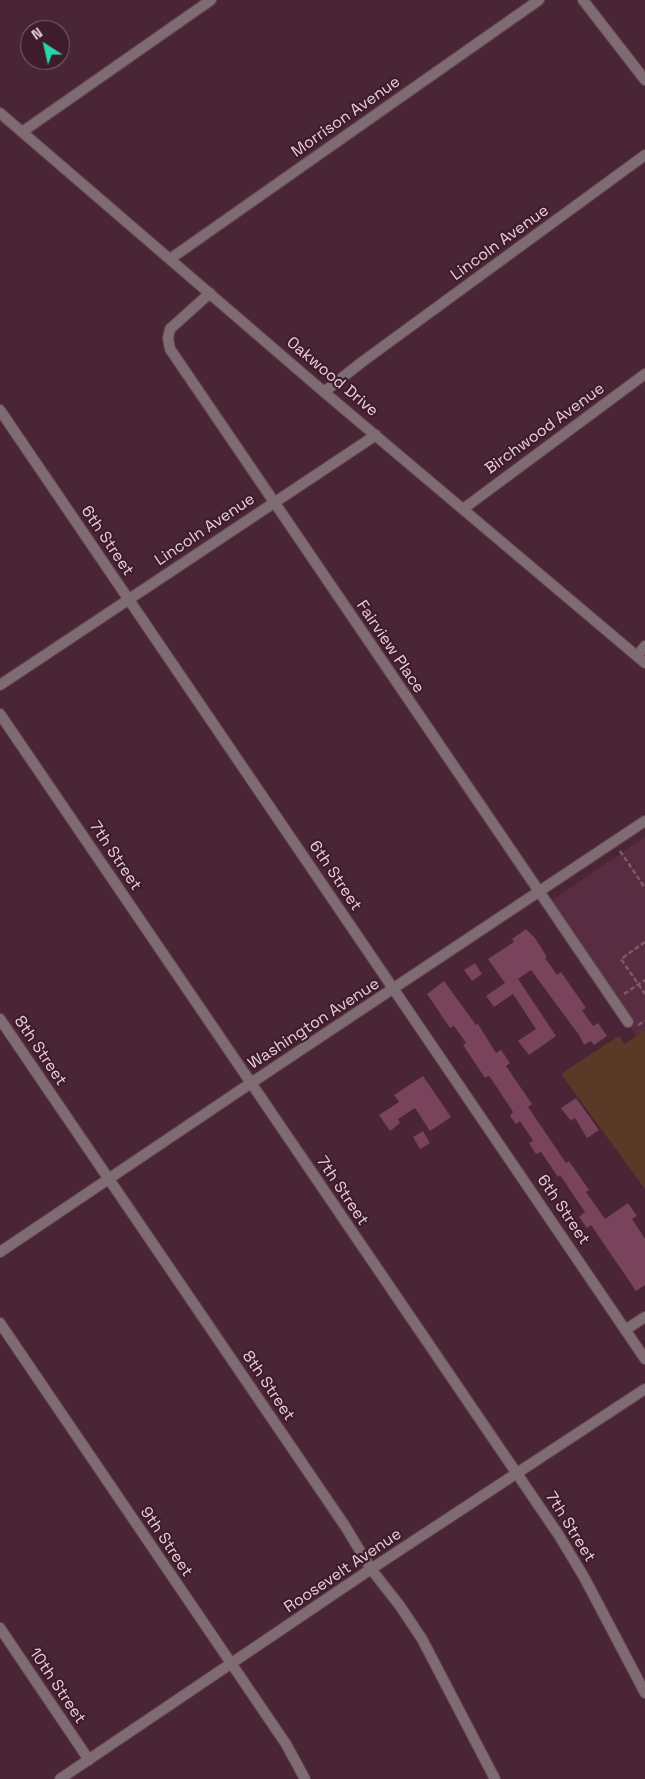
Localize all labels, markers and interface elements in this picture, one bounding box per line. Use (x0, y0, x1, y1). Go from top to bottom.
north arrow (20, 20, 70, 70)
text: N (28, 23, 46, 44)
street label: Morrison Avenue (288, 72, 404, 162)
street label: Lincoln Avenue (447, 201, 553, 285)
street label: Oakwood Drive (282, 333, 382, 421)
street label: Birchwood Avenue (482, 379, 608, 479)
street label: Lincoln Avenue (151, 490, 259, 570)
street label: 6th Street (77, 502, 137, 580)
street label: Fairview Place (352, 597, 428, 697)
street label: 7th Street (85, 818, 145, 894)
street label: 6th Street (305, 837, 365, 915)
street label: Washington Avenue (245, 974, 383, 1074)
street label: 8th Street (10, 1012, 70, 1090)
street label: 7th Street (312, 1153, 372, 1229)
street label: 6th Street (533, 1171, 593, 1249)
street label: 8th Street (238, 1347, 298, 1425)
street label: 7th Street (541, 1488, 599, 1566)
street label: 9th Street (136, 1503, 196, 1581)
street label: Roosevelt Avenue (281, 1525, 405, 1617)
street label: 10th Street (25, 1645, 89, 1727)

